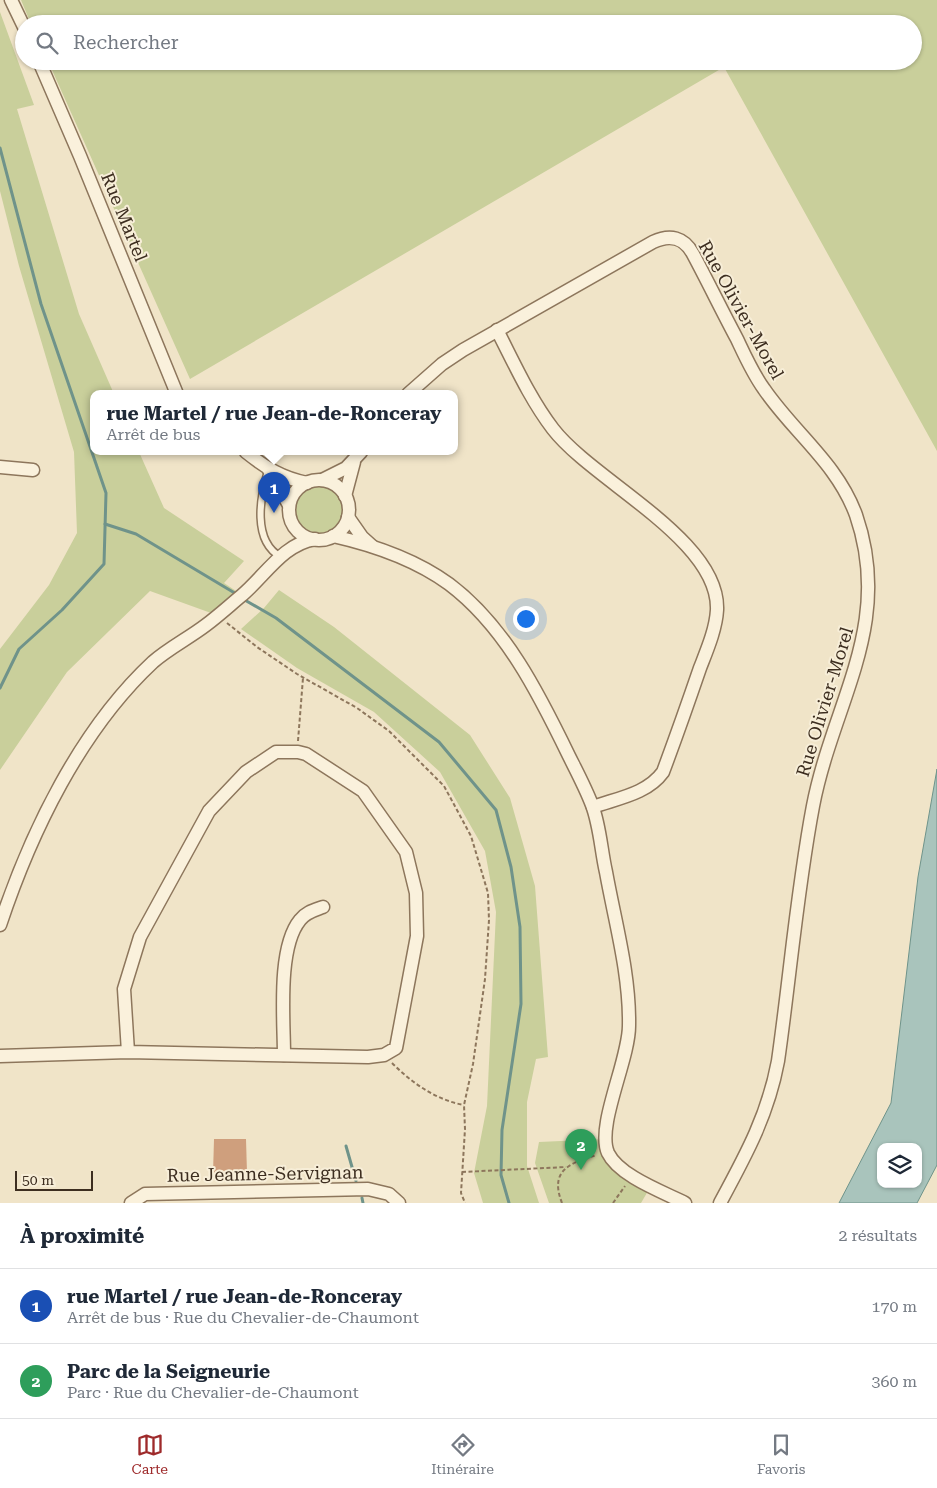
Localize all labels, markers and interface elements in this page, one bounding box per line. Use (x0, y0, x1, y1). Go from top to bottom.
search box (15, 15, 922, 70)
icon: search (33, 29, 61, 57)
text: Rechercher (73, 31, 179, 54)
street label: Rue Martel (97, 169, 152, 265)
street label: Rue Olivier-Morel (695, 237, 789, 383)
popup (90, 390, 458, 455)
text: rue Martel / rue Jean-de-Ronceray (106, 402, 442, 425)
text: Arrêt de bus (106, 425, 200, 444)
pin: 1 (258, 472, 290, 513)
your location (513, 606, 539, 632)
street label: Rue Olivier-Morel (792, 624, 857, 779)
pin: 2 (565, 1129, 597, 1170)
map controls (877, 1143, 922, 1188)
button: layers (877, 1143, 922, 1188)
street label: Rue Jeanne-Servignan (166, 1161, 364, 1186)
scale bar (15, 1168, 92, 1191)
text: 50 m (22, 1172, 54, 1188)
text: À proximité (20, 1224, 144, 1248)
text: 2 résultats (838, 1226, 917, 1245)
text: rue Martel / rue Jean-de-Ronceray (67, 1285, 402, 1308)
text: 1 (32, 1297, 40, 1316)
text: 170 m (871, 1297, 917, 1316)
text: Arrêt de bus · Rue du Chevalier-de-Chaumont (67, 1308, 419, 1327)
text: Parc de la Seigneurie (67, 1360, 270, 1383)
text: 2 (32, 1372, 40, 1391)
text: 360 m (871, 1372, 917, 1391)
text: Parc · Rue du Chevalier-de-Chaumont (67, 1383, 359, 1402)
tab: Carte (132, 1431, 168, 1477)
tab: Itinéraire (431, 1431, 494, 1477)
tab: Favoris (757, 1431, 805, 1477)

